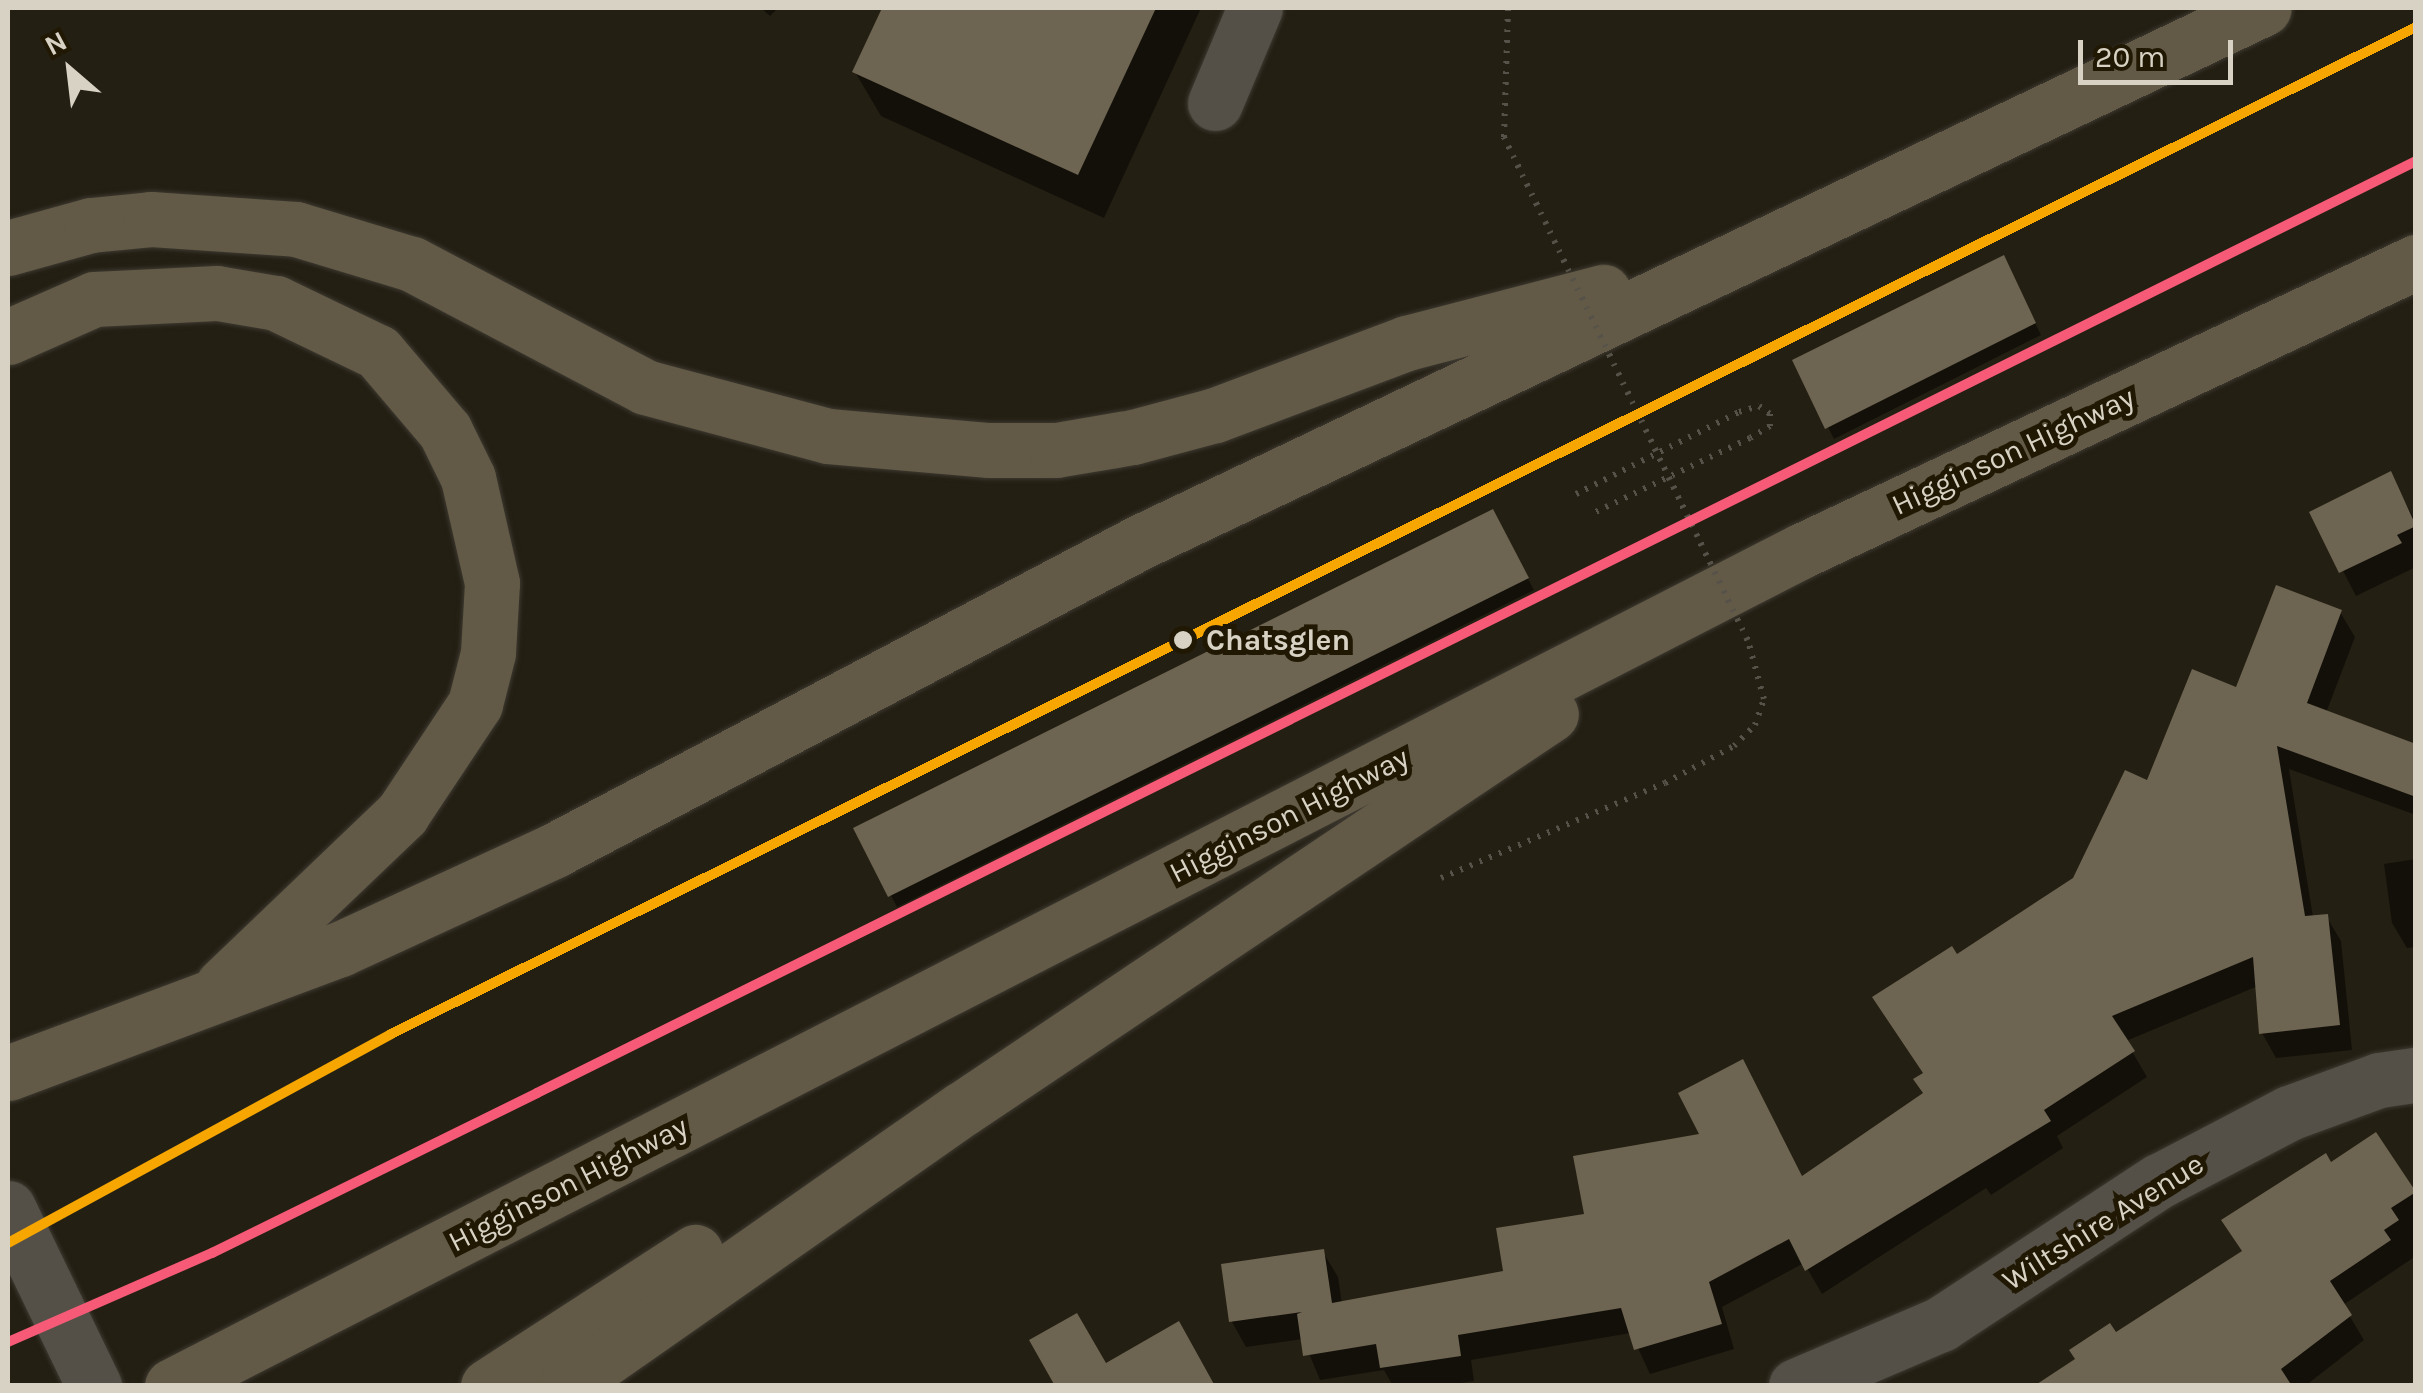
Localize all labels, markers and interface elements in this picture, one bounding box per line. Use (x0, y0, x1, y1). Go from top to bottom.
north arrow (20, 20, 120, 120)
scale bar (2083, 20, 2238, 82)
text: N (39, 24, 72, 62)
text: 20 m (2095, 39, 2165, 75)
street label: Higginson Highway (1886, 379, 2140, 523)
place label: Chatsglen (1206, 622, 1350, 658)
marker: Chatsglen (1170, 627, 1196, 653)
street label: Higginson Highway (1163, 739, 1415, 891)
street label: Higginson Highway (442, 1108, 694, 1260)
street label: Wiltshire Avenue (1996, 1146, 2210, 1298)

